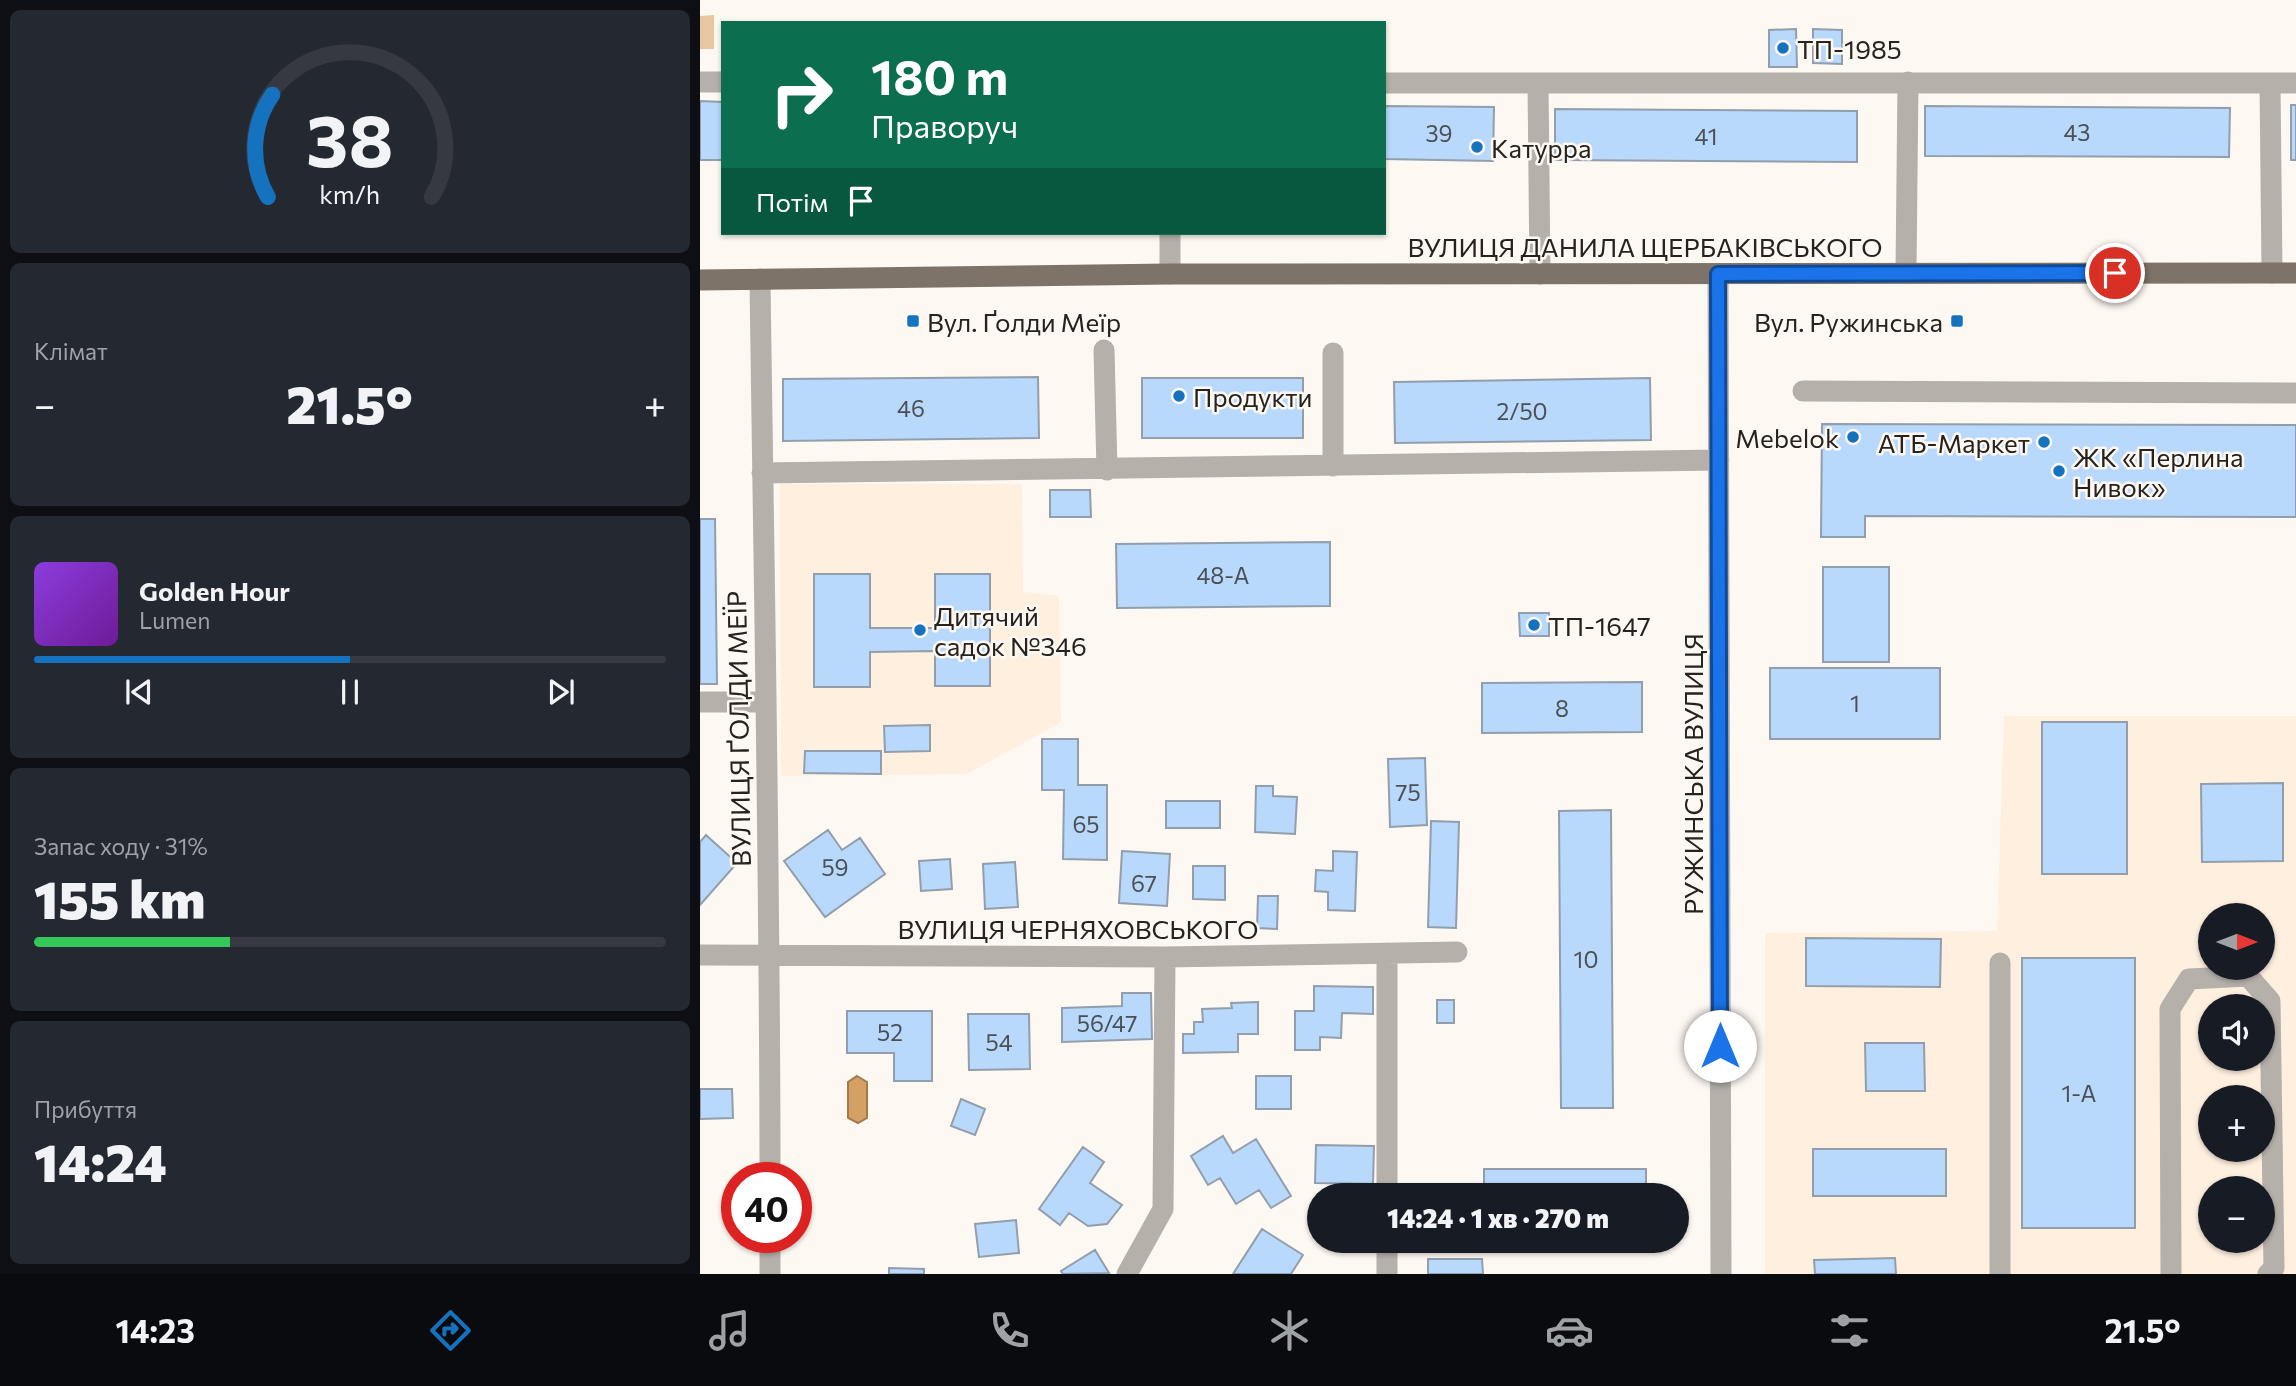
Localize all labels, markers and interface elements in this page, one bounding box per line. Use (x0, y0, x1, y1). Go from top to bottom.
place label: ТП-1985 (1797, 33, 1902, 64)
marker: ТП-1985 (1775, 40, 1791, 56)
text: 180 m (871, 45, 1008, 105)
icon: right (756, 49, 847, 140)
text: 38 (306, 94, 394, 183)
text: Праворуч (871, 105, 1018, 145)
house number: 43 (2064, 118, 2090, 146)
house number: 39 (1425, 119, 1453, 147)
house number: 41 (1695, 122, 1717, 150)
place label: Катурра (1491, 132, 1592, 163)
marker: Катурра (1469, 139, 1485, 155)
text: km/h (320, 179, 380, 209)
icon: arrive (842, 182, 880, 220)
text: Потім (756, 186, 828, 217)
street label: ВУЛИЦЯ ДАНИЛА ЩЕРБАКІВСЬКОГО (1407, 231, 1883, 262)
pin (2085, 243, 2145, 303)
icon: arrive (2096, 254, 2134, 292)
place label: Вул. Ґолди Меїр (927, 306, 1121, 337)
place label: Вул. Ружинська (1754, 306, 1943, 337)
marker: Вул. Ґолди Меїр (905, 313, 921, 329)
marker: Вул. Ружинська (1949, 313, 1965, 329)
text: Клімат (34, 337, 108, 365)
text: 21.5° (286, 371, 413, 435)
text: − (34, 380, 56, 427)
text: + (644, 380, 666, 427)
place label: Продукти (1193, 381, 1313, 412)
marker: Продукти (1171, 388, 1187, 404)
house number: 46 (897, 394, 925, 422)
house number: 2/50 (1496, 397, 1548, 425)
place label: Mebelok (1735, 422, 1839, 453)
place label: АТБ-Маркет (1878, 427, 2030, 458)
marker: Mebelok (1845, 429, 1861, 445)
marker: АТБ-Маркет (2036, 434, 2052, 450)
place label: ЖК «Перлина Нивок» (2073, 441, 2244, 502)
marker: ЖК «Перлина Нивок» (2051, 463, 2067, 479)
house number: 48-А (1197, 561, 1250, 589)
text: Golden Hour (139, 575, 290, 606)
street label: ВУЛИЦЯ ҐОЛДИ МЕЇР (720, 591, 756, 867)
place label: Дитячий садок №346 (934, 600, 1087, 661)
text: Lumen (139, 606, 210, 634)
place label: ТП-1647 (1548, 610, 1651, 641)
marker: ТП-1647 (1526, 617, 1542, 633)
marker: Дитячий садок №346 (912, 622, 928, 638)
street label: РУЖИНСЬКА ВУЛИЦЯ (1677, 633, 1708, 915)
icon: previous (120, 673, 158, 711)
icon: pause (331, 673, 369, 711)
icon: next (542, 673, 580, 711)
house number: 1 (1850, 689, 1860, 717)
house number: 8 (1555, 694, 1569, 722)
house number: 75 (1395, 778, 1421, 806)
house number: 65 (1072, 810, 1100, 838)
text: Запас ходу · 31% (34, 832, 208, 860)
house number: 59 (821, 853, 849, 881)
text: 155 km (34, 866, 206, 930)
house number: 67 (1131, 869, 1157, 897)
north arrow (2198, 903, 2275, 980)
map controls (2198, 903, 2275, 1253)
street label: ВУЛИЦЯ ЧЕРНЯХОВСЬКОГО (898, 913, 1258, 944)
house number: 10 (1574, 945, 1598, 973)
button: sound (2198, 994, 2275, 1071)
house number: 56/47 (1077, 1009, 1137, 1037)
position arrow (1683, 1009, 1757, 1083)
house number: 52 (877, 1018, 903, 1046)
house number: 54 (985, 1028, 1013, 1056)
house number: 1-А (2062, 1079, 2097, 1107)
button: + (2198, 1085, 2275, 1162)
text: Прибуття (34, 1095, 137, 1123)
text: 14:24 (34, 1129, 167, 1193)
speed limit sign: 40 (721, 1162, 812, 1253)
button: − (2198, 1176, 2275, 1253)
text: 14:24 · 1 хв · 270 m (1387, 1202, 1609, 1233)
icon: directions (426, 1306, 475, 1355)
icon: music (705, 1306, 754, 1355)
icon: phone (985, 1306, 1034, 1355)
icon: climate (1265, 1306, 1314, 1355)
icon: car (1545, 1306, 1594, 1355)
icon: filters (1825, 1306, 1874, 1355)
text: 14:23 (115, 1310, 195, 1350)
text: 21.5° (2105, 1310, 2181, 1350)

